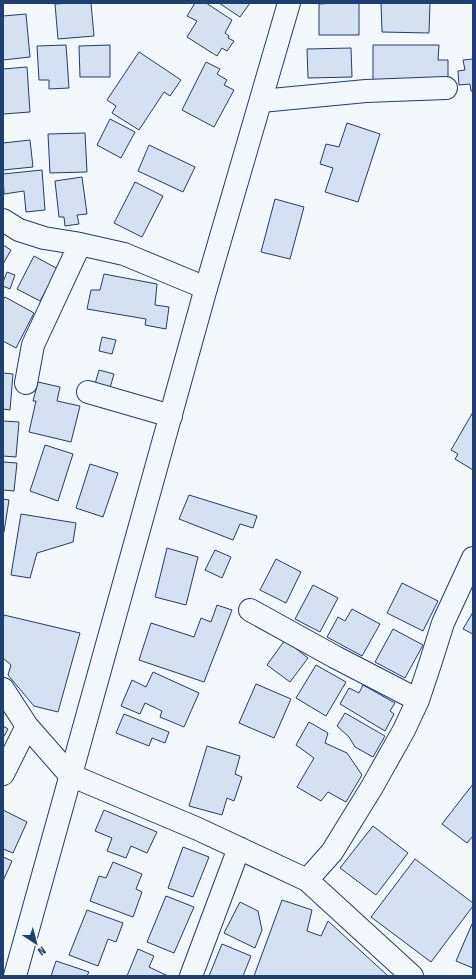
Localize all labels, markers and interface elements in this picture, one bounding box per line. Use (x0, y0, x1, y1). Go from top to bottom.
north arrow (16, 923, 56, 963)
text: N (35, 943, 48, 958)

